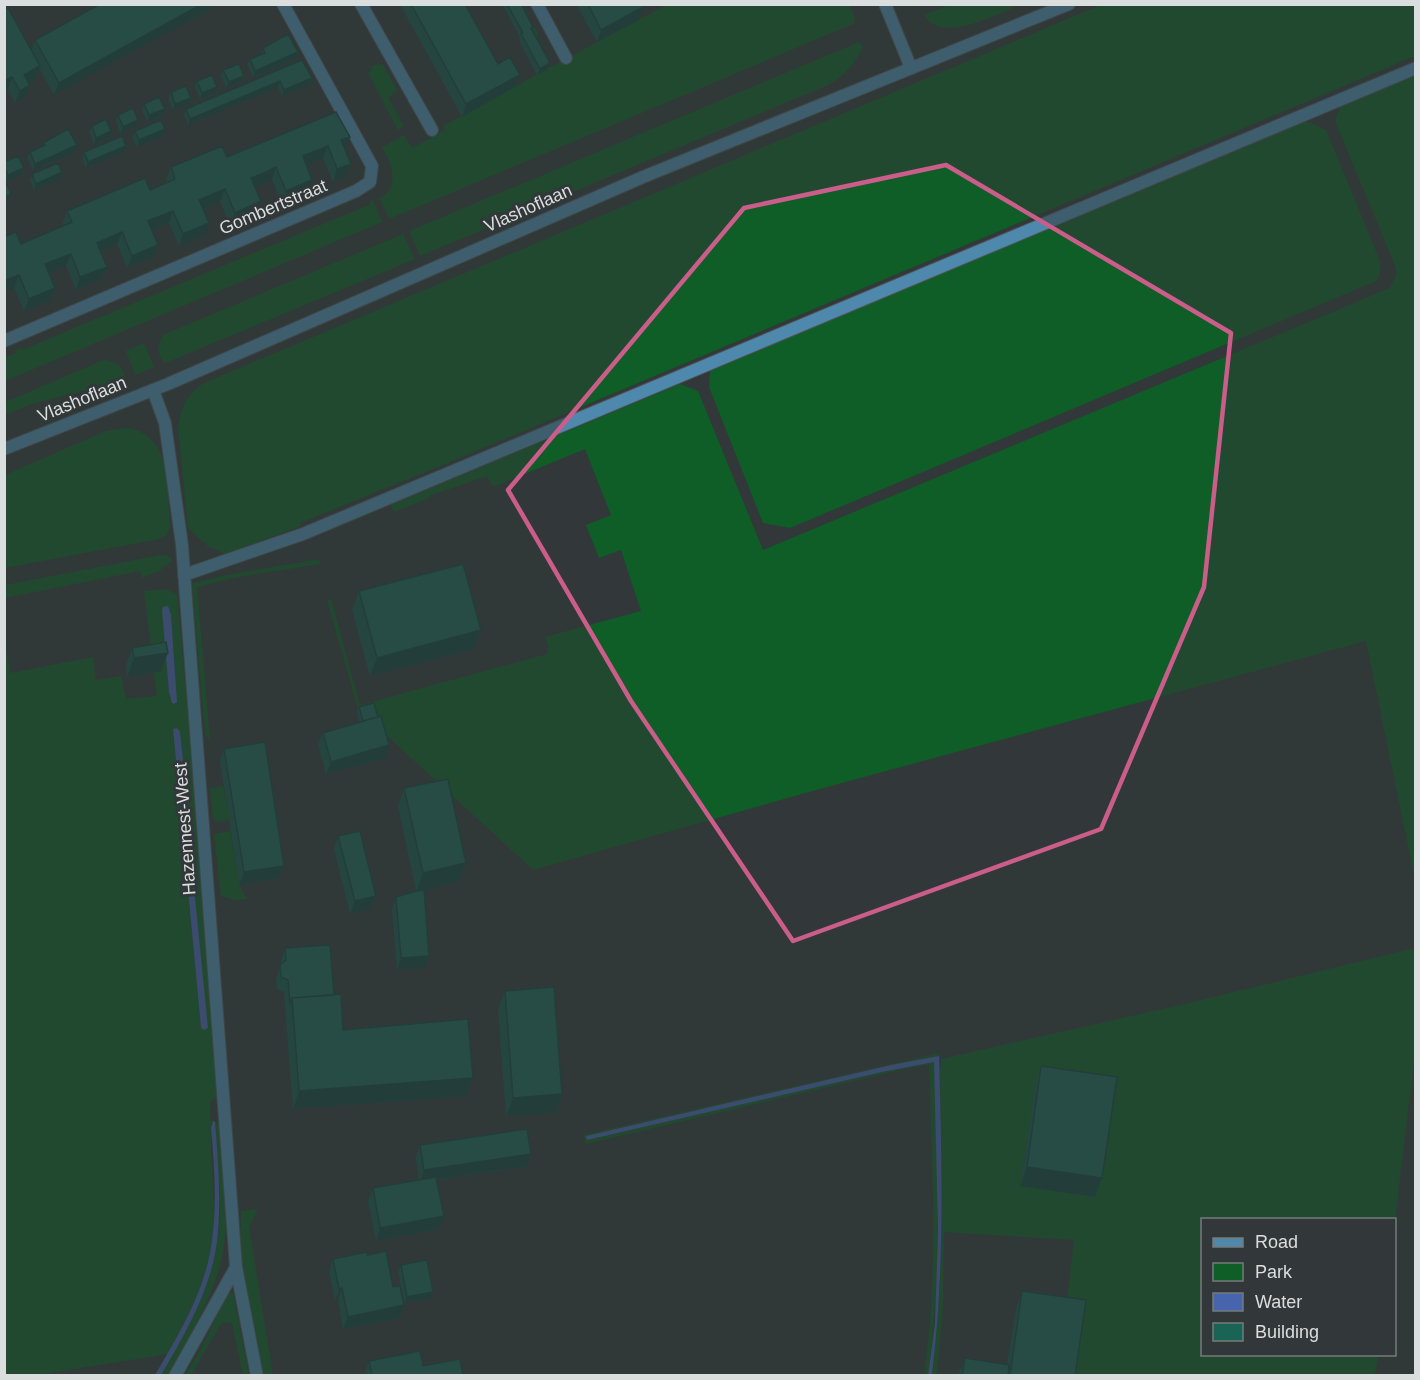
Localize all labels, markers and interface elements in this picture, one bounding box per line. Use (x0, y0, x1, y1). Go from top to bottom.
street label: Gombertstraat (216, 175, 330, 239)
street label: Vlashoflaan (481, 180, 575, 236)
street label: Vlashoflaan (35, 372, 129, 426)
street label: Hazennest-West (170, 762, 200, 896)
legend (1201, 1218, 1396, 1356)
text: Road (1255, 1232, 1298, 1252)
text: Park (1255, 1262, 1293, 1282)
text: Water (1255, 1292, 1302, 1312)
text: Building (1255, 1322, 1319, 1342)

